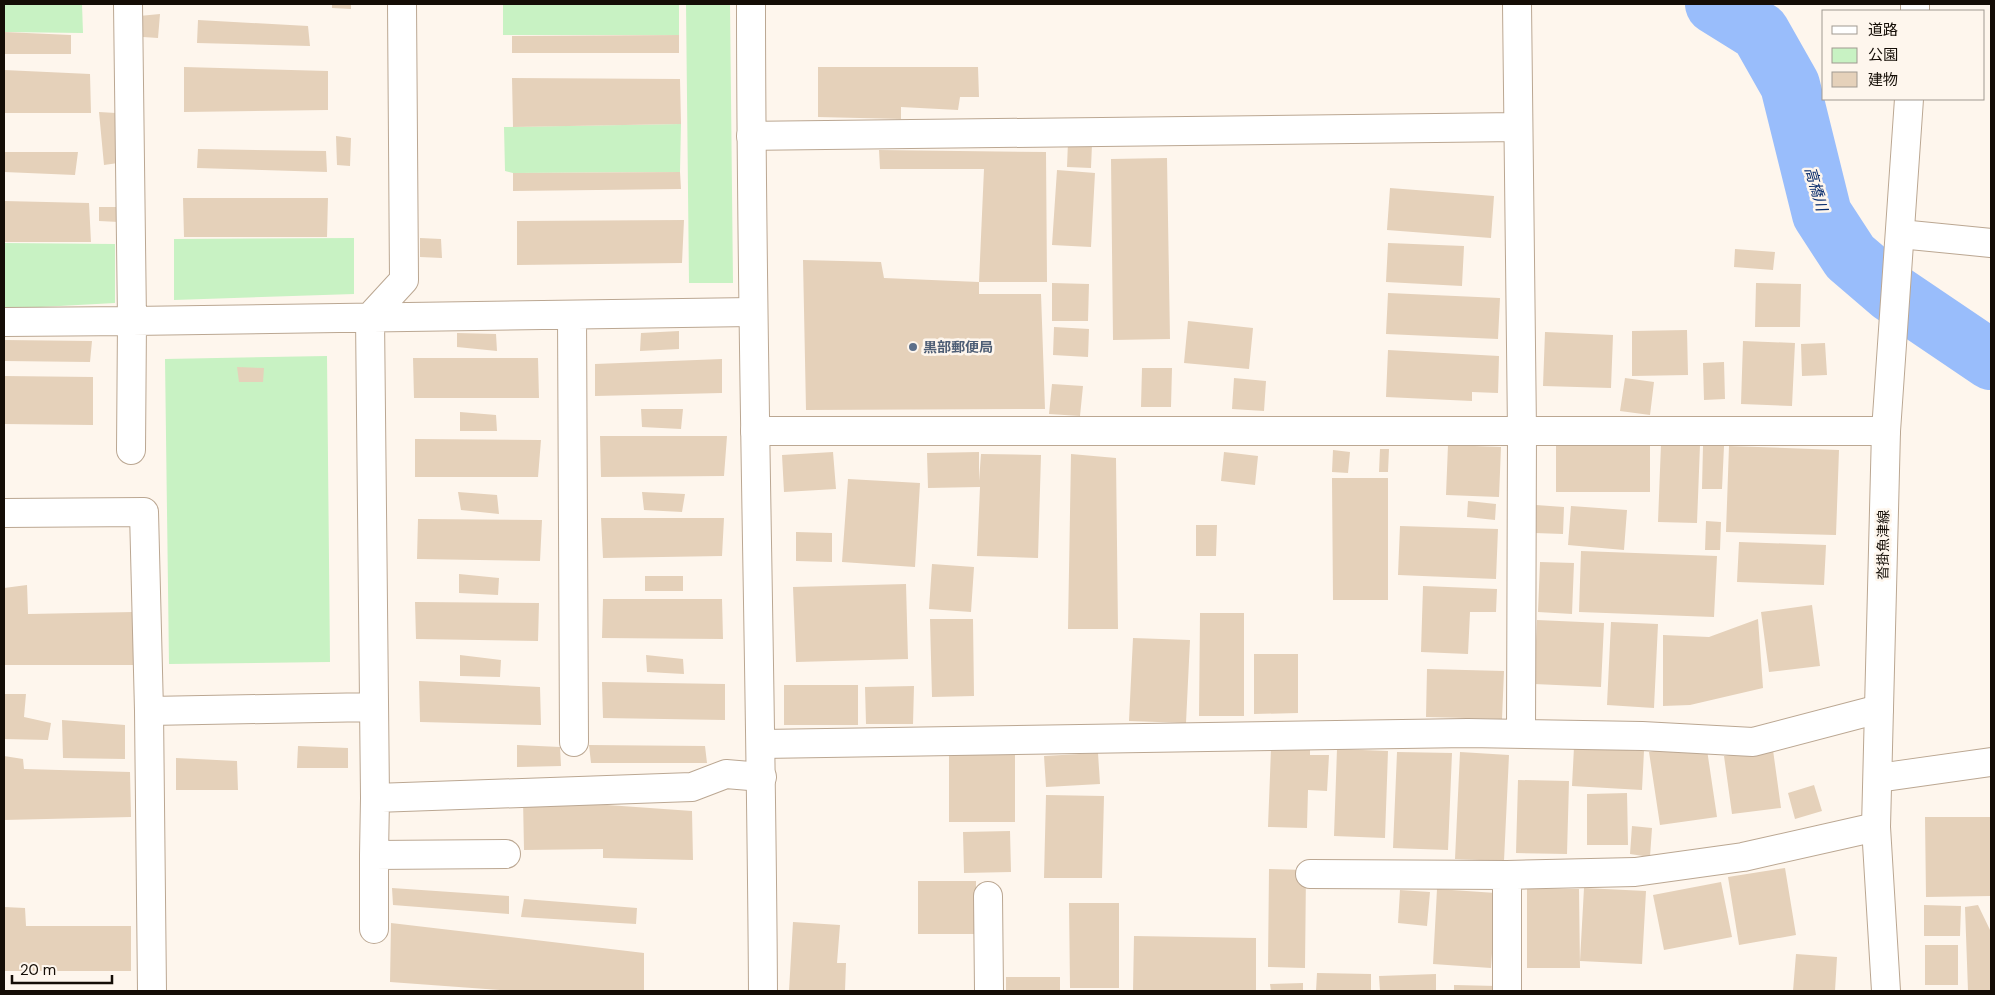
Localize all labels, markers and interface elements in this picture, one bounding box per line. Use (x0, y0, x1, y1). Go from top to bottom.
legend (1822, 10, 1985, 100)
text: 道路 (1868, 20, 1898, 40)
text: 公園 (1868, 45, 1898, 65)
text: 建物 (1868, 70, 1898, 90)
water label: 高橋川 (1800, 165, 1832, 215)
place label: 黒部郵便局 (923, 338, 993, 356)
marker: 黒部郵便局 (907, 341, 919, 353)
street label: 沓掛魚津線 (1873, 510, 1893, 580)
scale bar (12, 952, 112, 984)
text: 20 m (20, 960, 56, 980)

